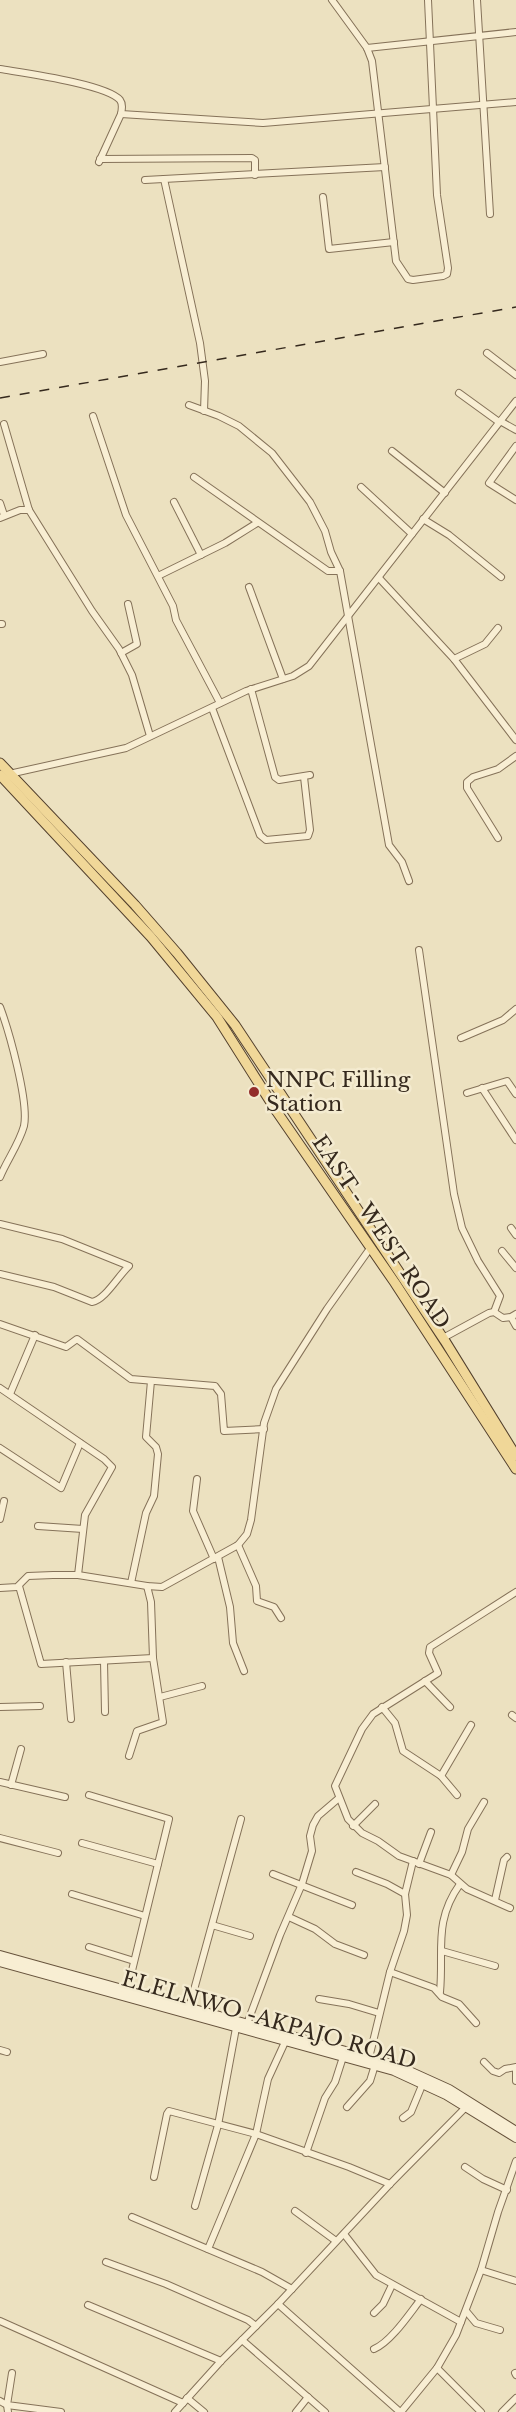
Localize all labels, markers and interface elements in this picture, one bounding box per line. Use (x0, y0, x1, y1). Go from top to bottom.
place label: NNPC Filling Station (266, 1067, 411, 1117)
marker: NNPC Filling Station (247, 1085, 261, 1099)
street label: EAST - WEST ROAD (307, 1130, 455, 1334)
street label: ELELNWO -AKPAJO ROAD (119, 1965, 419, 2075)

